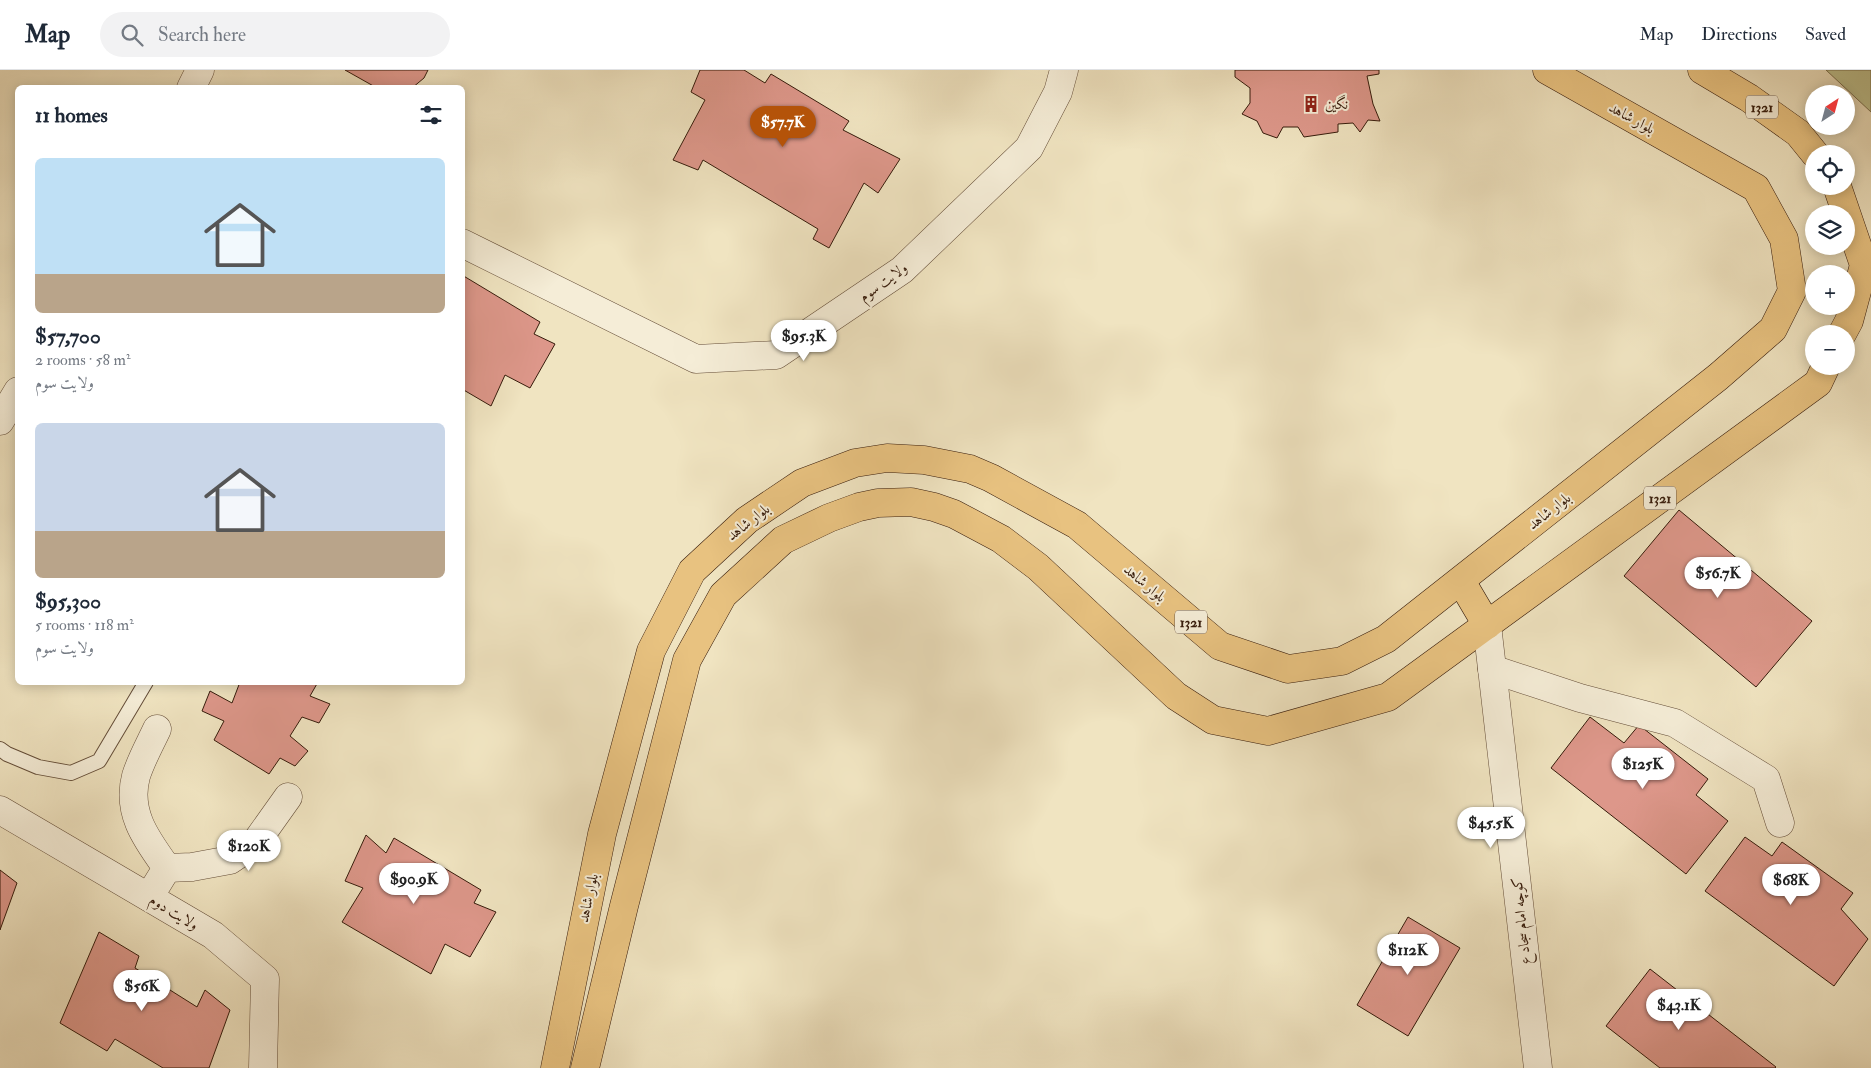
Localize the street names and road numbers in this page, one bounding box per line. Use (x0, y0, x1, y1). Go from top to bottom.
road number: 1321 (1746, 96, 1778, 118)
street label: بلوار شاهد (1605, 98, 1658, 139)
street label: ولایت سوم (855, 258, 913, 309)
road number: 1321 (1644, 486, 1676, 509)
street label: بلوار شاهد (1524, 489, 1575, 534)
street label: بلوار شاهد (723, 500, 774, 545)
street label: بلوار شاهد (1120, 560, 1170, 607)
road number: 1321 (1175, 610, 1207, 634)
street label: بلوار شاهد (574, 872, 603, 924)
street label: کوچه امام سجاد ع (1507, 876, 1538, 965)
street label: ولایت دوم (144, 890, 202, 937)

